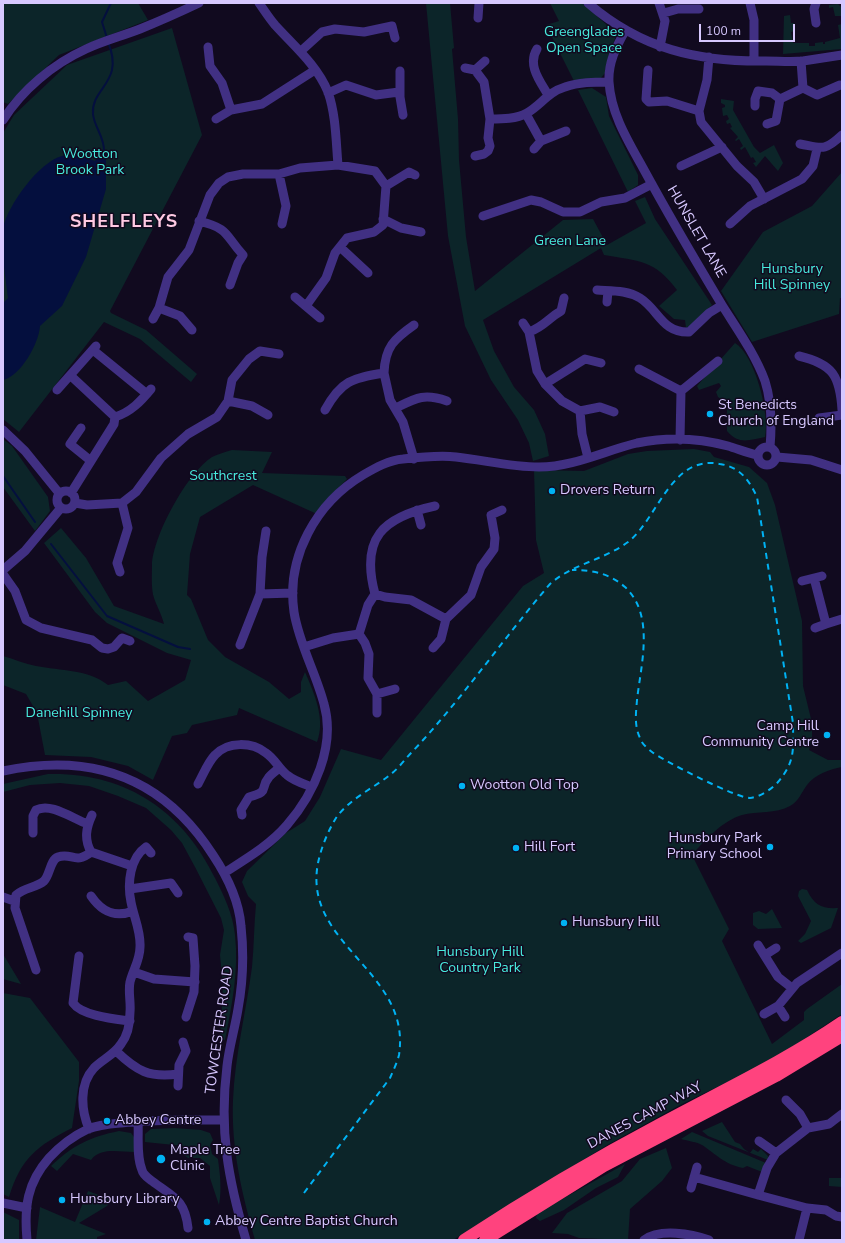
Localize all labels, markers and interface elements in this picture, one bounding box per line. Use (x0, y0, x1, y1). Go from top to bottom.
scale bar (701, 16, 797, 42)
text: 100 m (706, 23, 741, 39)
park label: Greenglades Open Space (544, 25, 624, 58)
park label: Wootton Brook Park (56, 147, 124, 180)
street label: HUNSLET LANE (663, 183, 729, 281)
district label: SHELFLEYS (70, 212, 178, 234)
park label: Green Lane (534, 234, 606, 250)
park label: Hunsbury Hill Spinney (754, 262, 830, 294)
place label: St Benedicts Church of England (718, 398, 834, 430)
marker: St Benedicts Church of England (705, 409, 715, 419)
park label: Southcrest (189, 469, 257, 485)
place label: Drovers Return (560, 483, 655, 499)
marker: Drovers Return (547, 486, 557, 496)
park label: Danehill Spinney (26, 706, 132, 722)
place label: Camp Hill Community Centre (702, 719, 819, 752)
marker: Camp Hill Community Centre (822, 730, 832, 740)
place label: Wootton Old Top (470, 778, 579, 794)
marker: Wootton Old Top (457, 781, 467, 791)
place label: Hunsbury Park Primary School (667, 831, 762, 864)
place label: Hill Fort (524, 840, 575, 856)
marker: Hunsbury Park Primary School (765, 842, 775, 852)
marker: Hill Fort (511, 843, 521, 853)
place label: Hunsbury Hill (572, 915, 660, 931)
marker: Hunsbury Hill (559, 918, 569, 928)
park label: Hunsbury Hill Country Park (436, 945, 524, 978)
street label: TOWCESTER ROAD (203, 965, 237, 1095)
street label: DANES CAMP WAY (585, 1079, 705, 1153)
place label: Abbey Centre (115, 1113, 201, 1129)
marker: Abbey Centre (102, 1116, 112, 1126)
place label: Maple Tree Clinic (170, 1143, 240, 1176)
marker: Maple Tree Clinic (155, 1153, 167, 1165)
place label: Hunsbury Library (70, 1192, 179, 1208)
marker: Hunsbury Library (57, 1195, 67, 1205)
place label: Abbey Centre Baptist Church (215, 1214, 398, 1230)
marker: Abbey Centre Baptist Church (202, 1217, 212, 1227)

